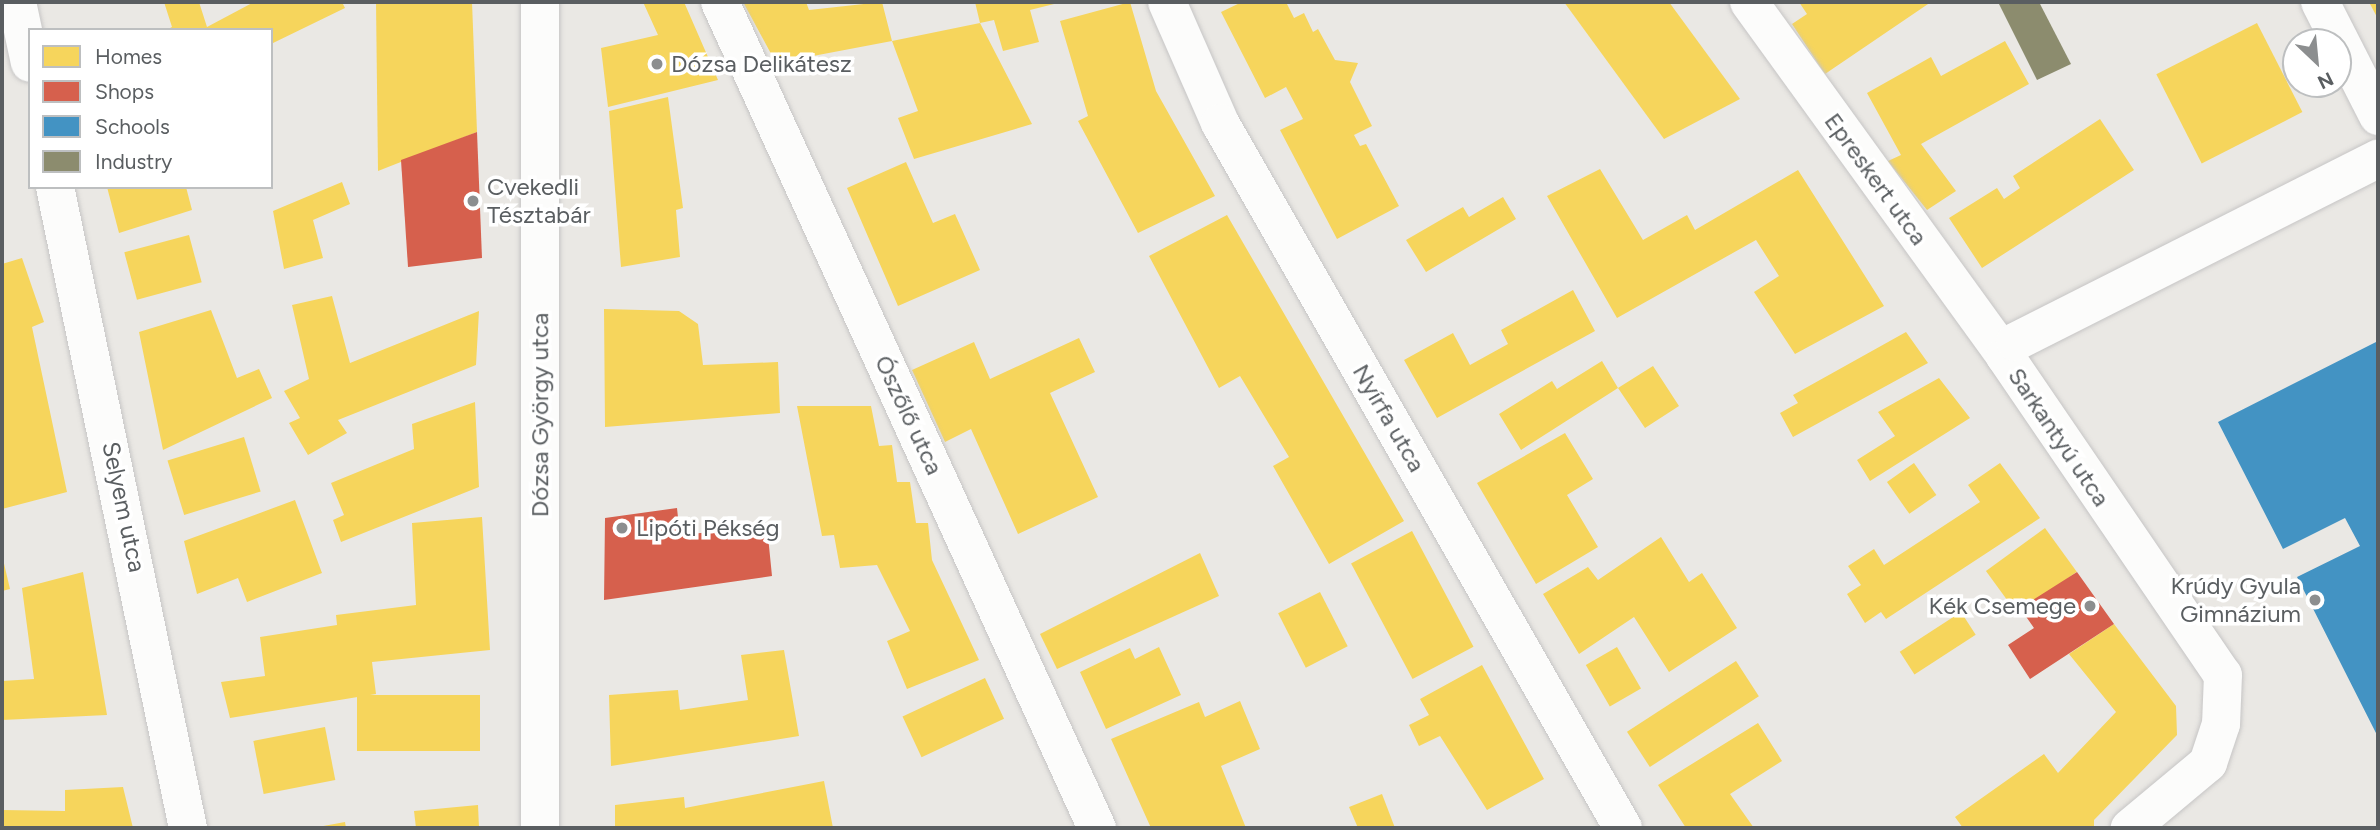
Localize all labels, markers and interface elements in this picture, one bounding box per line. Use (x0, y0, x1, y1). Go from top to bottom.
legend (28, 28, 273, 189)
north arrow (2282, 28, 2352, 98)
text: Homes (95, 44, 162, 69)
place label: Dózsa Delikátesz (671, 50, 852, 78)
marker: Dózsa Delikátesz (649, 56, 665, 72)
text: N (2314, 67, 2337, 94)
text: Shops (95, 79, 154, 104)
street label: Epreskert utca (1818, 107, 1934, 251)
text: Schools (95, 114, 170, 139)
text: Industry (95, 149, 172, 174)
place label: Cvekedli Tésztabár (487, 173, 591, 229)
marker: Cvekedli Tésztabár (465, 193, 481, 209)
street label: Dózsa György utca (526, 313, 554, 517)
street label: Ószőlő utca (869, 351, 949, 479)
street label: Nyírfa utca (1347, 359, 1431, 477)
street label: Sarkantyú utca (2002, 362, 2116, 512)
street label: Selyem utca (96, 439, 152, 575)
place label: Lipóti Pékség (636, 514, 780, 542)
marker: Lipóti Pékség (614, 520, 630, 536)
place label: Krúdy Gyula Gimnázium (2171, 572, 2301, 628)
place label: Kék Csemege (1929, 592, 2076, 620)
marker: Krúdy Gyula Gimnázium (2307, 592, 2323, 608)
marker: Kék Csemege (2082, 598, 2098, 614)

